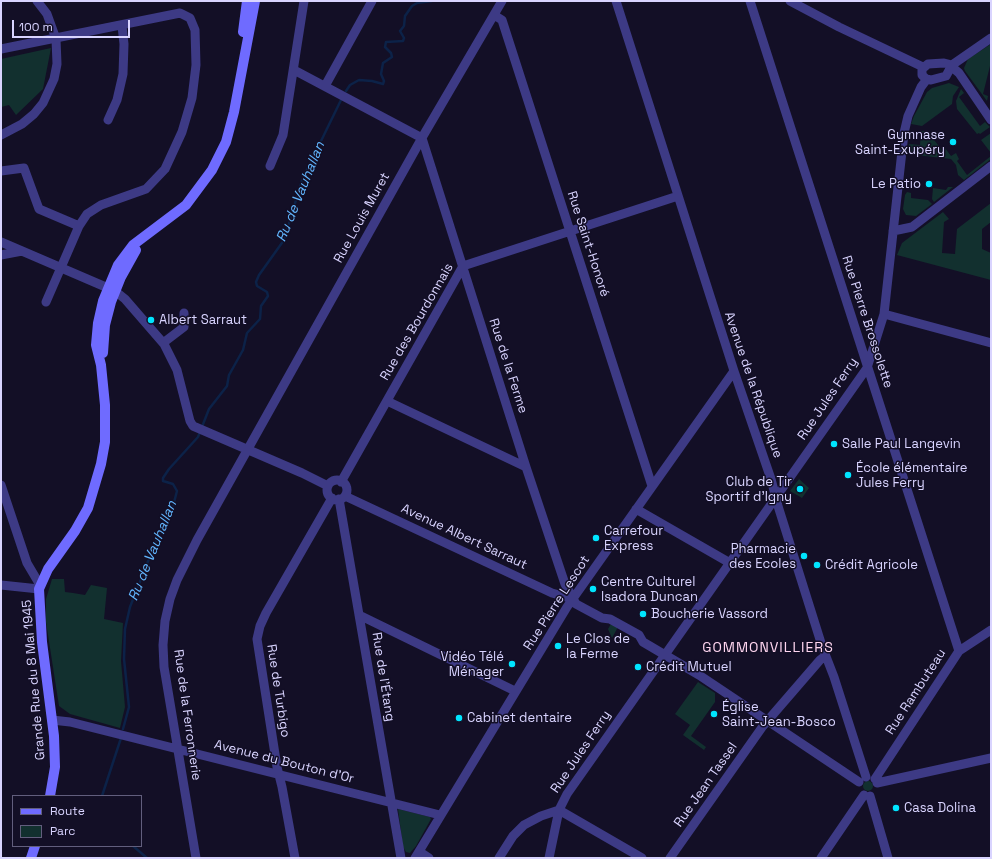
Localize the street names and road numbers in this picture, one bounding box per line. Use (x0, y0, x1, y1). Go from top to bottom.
street label: Rue Louis Muret (331, 170, 393, 266)
street label: Rue Saint-Honoré (564, 189, 612, 299)
street label: Rue Pierre Brossolette (838, 254, 896, 390)
street label: Rue des Bourdonnais (377, 261, 457, 383)
street label: Avenue de la République (721, 310, 785, 460)
street label: Rue de la Ferme (485, 317, 531, 415)
street label: Rue Jules Ferry (795, 355, 861, 443)
street label: Avenue Albert Sarraut (399, 501, 529, 573)
street label: Rue Pierre Lescot (521, 553, 593, 653)
street label: Grande Rue du 8 Mai 1945 (19, 599, 49, 761)
street label: Rue de l'Étang (368, 631, 398, 723)
street label: Rue de Turbigo (263, 643, 293, 739)
street label: Rue Rambuteau (882, 646, 950, 738)
street label: Rue de la Ferronnerie (170, 648, 204, 782)
street label: Rue Jules Ferry (548, 708, 614, 796)
street label: Avenue du Bouton d'Or (212, 737, 356, 787)
street label: Rue Jean Tassel (671, 740, 741, 830)

